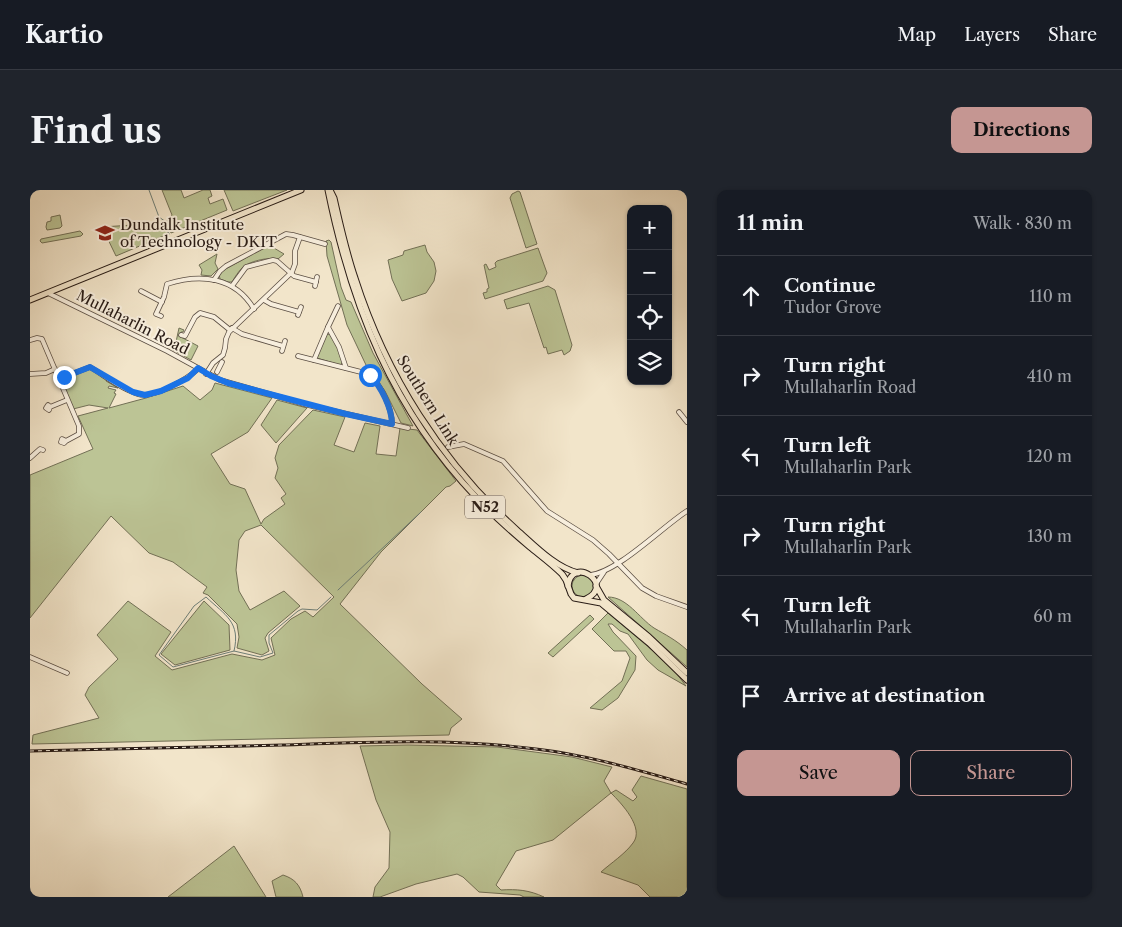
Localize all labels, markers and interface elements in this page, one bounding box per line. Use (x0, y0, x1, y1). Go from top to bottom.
text: Kartio (25, 20, 103, 49)
text: Map (898, 24, 936, 46)
text: Layers (964, 24, 1020, 46)
text: Share (1048, 24, 1097, 46)
button: Directions (951, 107, 1092, 153)
text: Find us (30, 109, 162, 152)
map controls (627, 205, 672, 385)
button: + (627, 205, 672, 250)
text: 11 min (737, 210, 804, 235)
text: Walk · 830 m (973, 213, 1072, 233)
place label: Dundalk Institute of Technology - DKIT (120, 215, 278, 251)
school or university icon: Dundalk Institute of Technology - DKIT (94, 222, 116, 244)
button: − (627, 250, 672, 295)
text: Continue (784, 274, 876, 297)
icon: ahead (737, 282, 765, 310)
street label: Mullaharlin Road (73, 285, 193, 359)
text: 110 m (1029, 286, 1072, 306)
button: locate (627, 295, 672, 340)
text: Tudor Grove (784, 297, 881, 317)
button: layers (627, 340, 672, 385)
street label: Southern Link (393, 351, 464, 450)
text: Turn right (784, 354, 885, 377)
icon: right (737, 362, 765, 390)
route start (359, 364, 382, 387)
route end (53, 366, 76, 389)
text: 410 m (1027, 366, 1072, 386)
text: Mullaharlin Road (784, 377, 916, 397)
text: Turn left (784, 434, 871, 457)
icon: left (737, 442, 765, 470)
text: 120 m (1027, 446, 1072, 466)
text: Mullaharlin Park (784, 457, 912, 477)
road number: N52 (465, 496, 505, 518)
text: Turn right (784, 514, 885, 537)
icon: right (737, 522, 765, 550)
text: 130 m (1027, 526, 1072, 546)
text: Mullaharlin Park (784, 537, 912, 557)
text: Turn left (784, 594, 871, 617)
icon: left (737, 602, 765, 630)
text: 60 m (1033, 606, 1072, 626)
text: Mullaharlin Park (784, 617, 912, 637)
icon: arrive (737, 682, 765, 710)
text: Arrive at destination (784, 684, 985, 707)
button: Save (737, 750, 900, 796)
button: Share (910, 750, 1072, 796)

